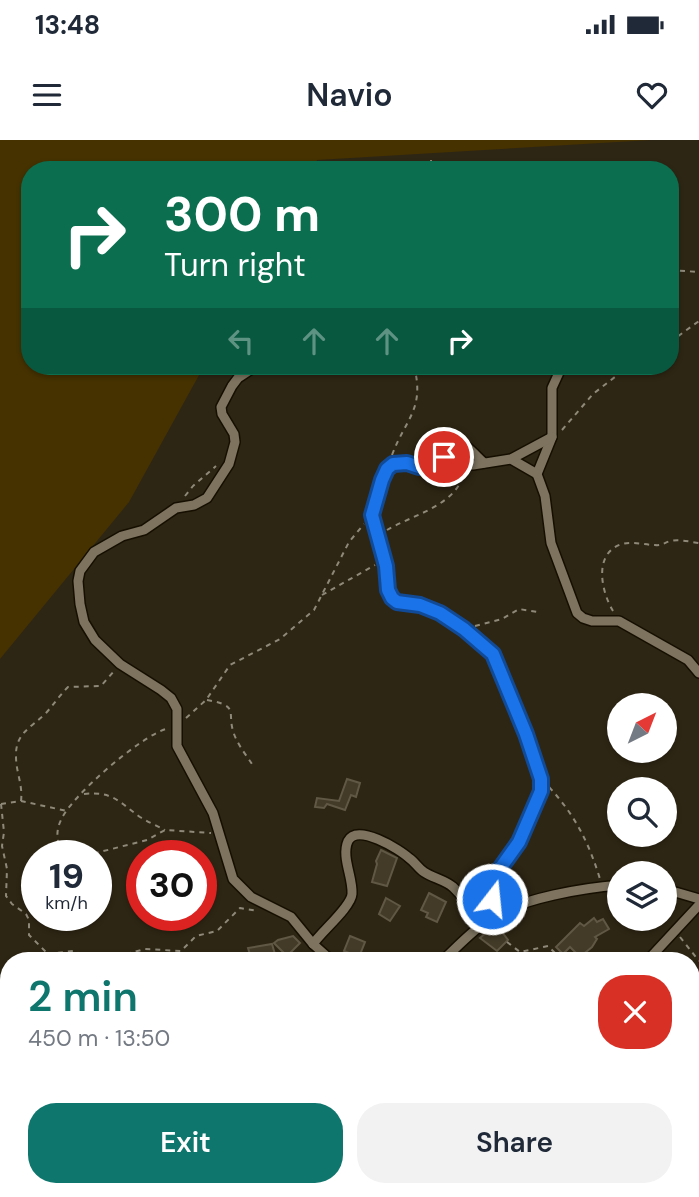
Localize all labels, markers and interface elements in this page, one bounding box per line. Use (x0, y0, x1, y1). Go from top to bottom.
text: 13:48 (35, 8, 100, 42)
text: Navio (306, 74, 393, 116)
icon: menu (28, 76, 66, 114)
icon: heart (633, 76, 671, 114)
text: 300 m (164, 182, 320, 246)
icon: right (49, 189, 140, 280)
text: Turn right (164, 244, 306, 286)
icon: left (222, 322, 260, 360)
icon: ahead (295, 322, 333, 360)
icon: ahead (368, 322, 406, 360)
icon: right (441, 322, 479, 360)
pin (414, 427, 474, 487)
icon: arrive (425, 438, 463, 476)
north arrow (607, 693, 677, 763)
map controls (607, 693, 677, 931)
button: search (607, 777, 677, 847)
speed limit sign: 30 (126, 840, 217, 931)
text: 19 (49, 853, 84, 899)
button: layers (607, 861, 677, 931)
position arrow (455, 862, 529, 936)
text: km/h (45, 891, 88, 915)
text: 2 min (28, 969, 138, 1024)
button: close (598, 975, 672, 1049)
text: 450 m · 13:50 (28, 1023, 170, 1053)
button: Exit (28, 1103, 343, 1183)
button: Share (357, 1103, 672, 1183)

